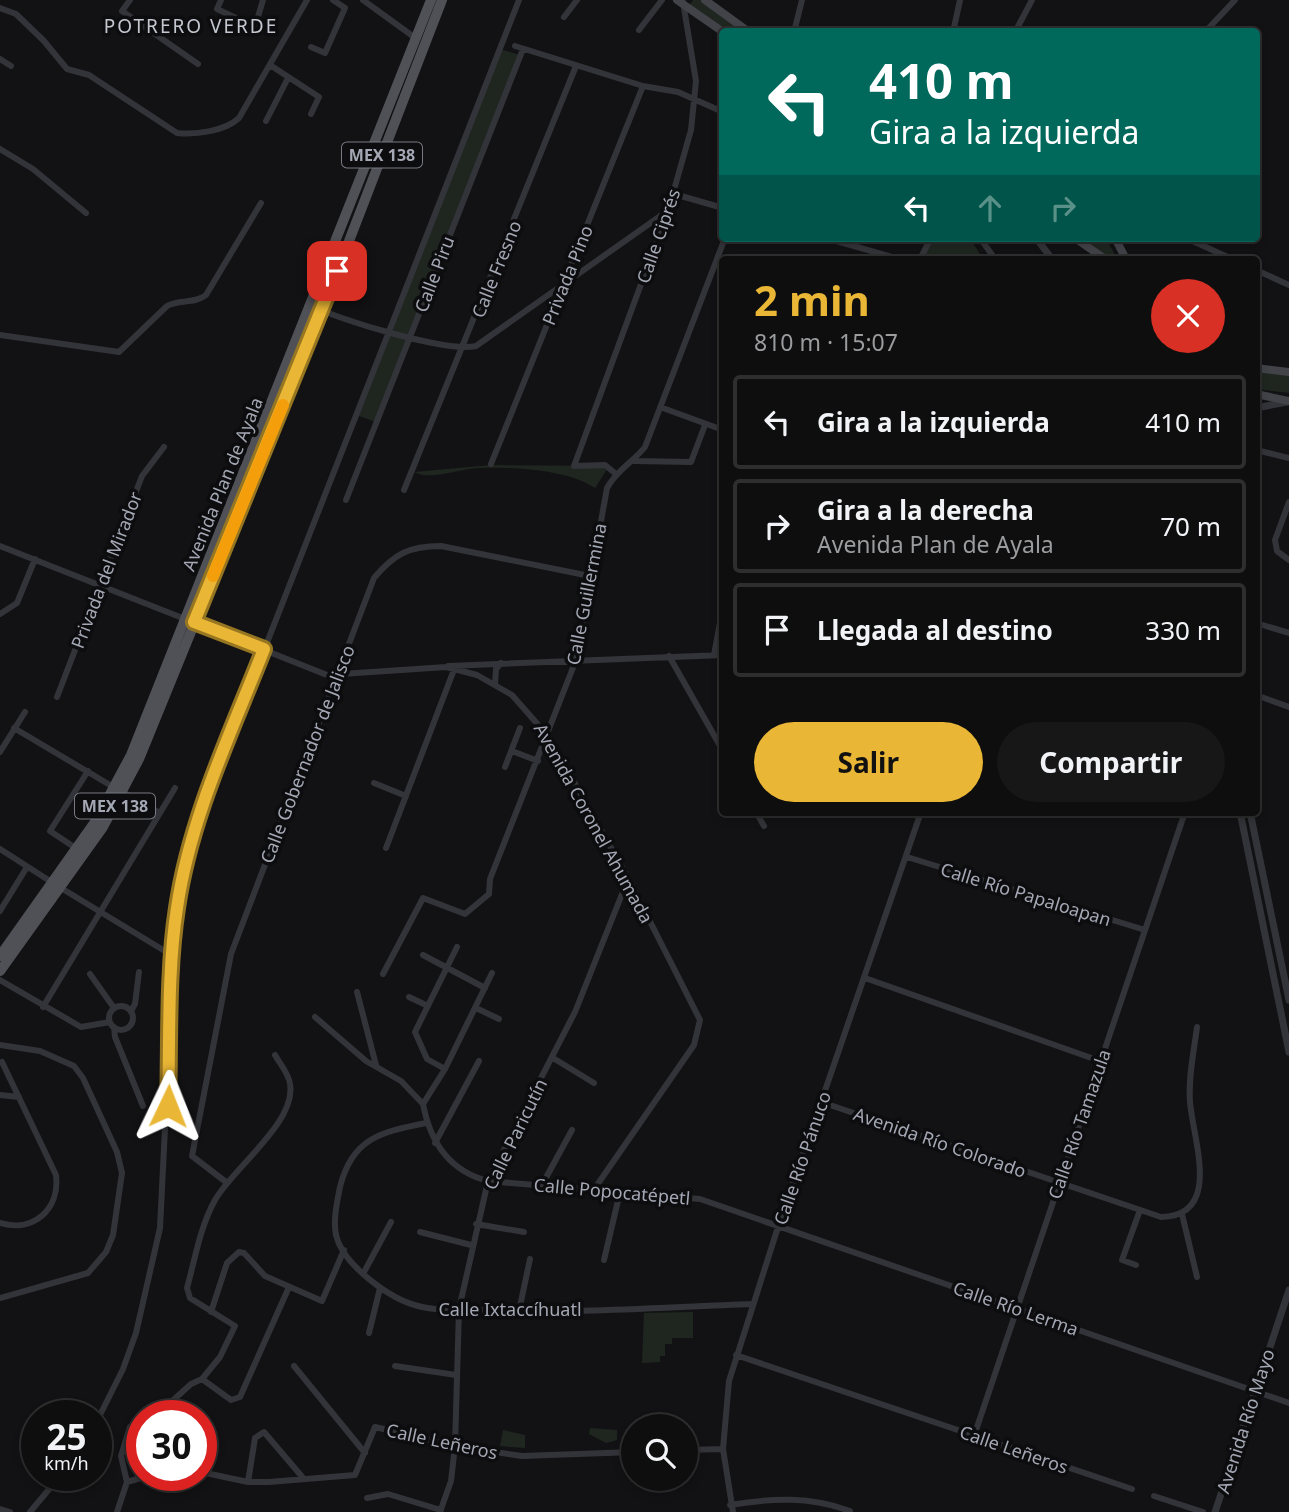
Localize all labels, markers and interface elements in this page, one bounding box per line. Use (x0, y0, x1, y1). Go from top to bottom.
district label: POTRERO VERDE (104, 13, 278, 39)
text: 410 m (869, 47, 1014, 113)
icon: left (754, 56, 845, 147)
text: Gira a la izquierda (869, 110, 1139, 153)
road number: MEX 138 (342, 142, 422, 168)
street label: Calle Ciprés (631, 186, 685, 286)
icon: left (898, 189, 936, 227)
icon: ahead (971, 189, 1009, 227)
icon: right (1044, 189, 1082, 227)
street label: Calle Fresno (466, 217, 526, 321)
street label: Privada Pino (536, 222, 598, 328)
street label: Calle Piru (409, 233, 459, 315)
pin (307, 241, 367, 301)
icon: arrive (318, 252, 356, 290)
text: 2 min (754, 271, 870, 328)
button: close (1151, 279, 1225, 353)
text: 810 m · 15:07 (754, 326, 898, 358)
street label: Avenida Plan de Ayala (176, 394, 268, 574)
icon: left (758, 403, 796, 441)
text: Gira a la izquierda (817, 404, 1050, 440)
text: 410 m (1145, 404, 1221, 440)
street label: Privada del Mirador (65, 488, 147, 652)
text: Gira a la derecha (817, 492, 1034, 528)
icon: right (758, 507, 796, 545)
text: 70 m (1160, 508, 1221, 544)
street label: Calle Guillermina (560, 521, 612, 667)
text: Avenida Plan de Ayala (817, 528, 1054, 560)
icon: arrive (758, 611, 796, 649)
text: Llegada al destino (817, 612, 1053, 648)
text: 330 m (1145, 612, 1221, 648)
street label: Calle Gobernador de Jalisco (254, 641, 360, 867)
street label: Avenida Coronel Ahumada (529, 719, 659, 927)
button: Salir (754, 722, 983, 802)
button: Compartir (997, 722, 1225, 802)
road number: MEX 138 (75, 793, 155, 818)
street label: Calle Río Papaloapan (938, 857, 1114, 931)
street label: Calle Río Tamazula (1042, 1046, 1116, 1202)
position arrow (131, 1069, 205, 1143)
street label: Calle Paricutín (478, 1074, 552, 1194)
street label: Calle Río Pánuco (768, 1088, 836, 1228)
street label: Avenida Río Colorado (851, 1101, 1029, 1183)
street label: Calle Popocatépetl (533, 1172, 691, 1210)
street label: Calle Río Lerma (950, 1275, 1082, 1341)
street label: Calle Ixtaccíhuatl (438, 1297, 582, 1321)
street label: Avenida Río Mayo (1210, 1346, 1280, 1496)
speed limit sign: 30 (126, 1400, 217, 1491)
text: 25 (46, 1413, 87, 1460)
map controls (621, 1414, 698, 1491)
button: search (621, 1414, 698, 1491)
street label: Calle Leñeros (384, 1418, 500, 1464)
street label: Calle Leñeros (957, 1419, 1071, 1479)
text: km/h (44, 1451, 89, 1475)

